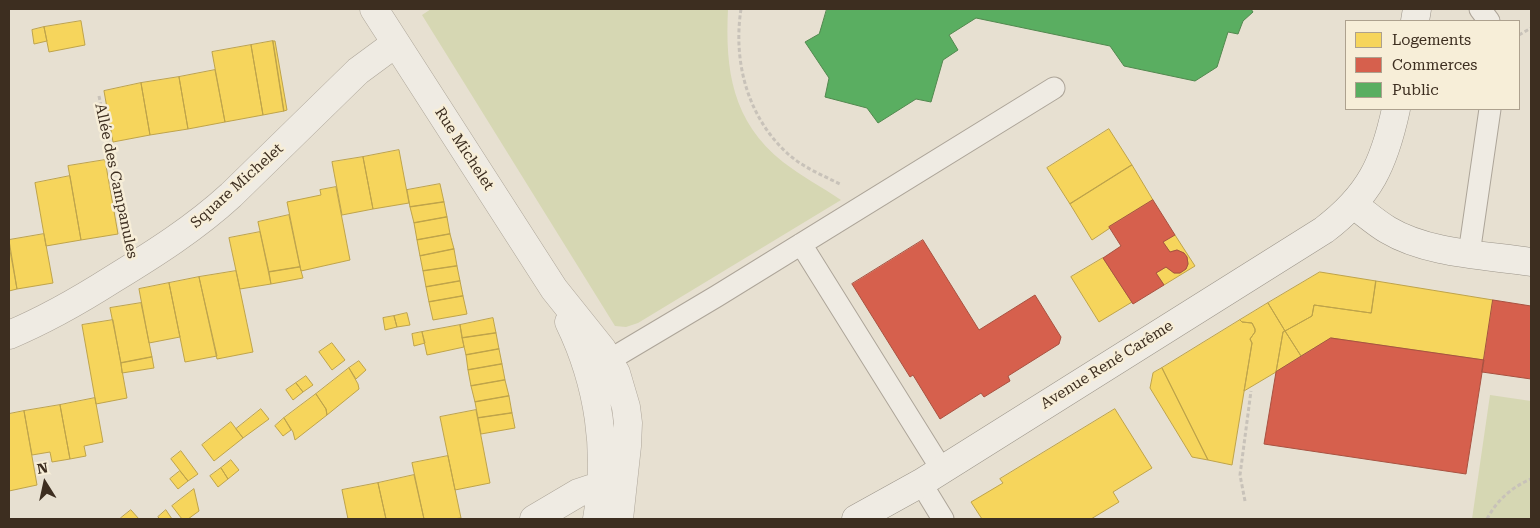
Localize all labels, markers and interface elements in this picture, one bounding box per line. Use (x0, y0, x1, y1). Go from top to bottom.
legend (1345, 20, 1520, 110)
text: Logements (1392, 31, 1471, 49)
text: Commerces (1392, 56, 1477, 74)
text: Public (1392, 81, 1439, 99)
street label: Allée des Campanules (91, 102, 141, 260)
street label: Rue Michelet (431, 104, 497, 194)
street label: Square Michelet (187, 140, 287, 232)
street label: Avenue René Carême (1037, 317, 1177, 413)
north arrow (20, 458, 70, 508)
text: N (36, 459, 49, 477)

